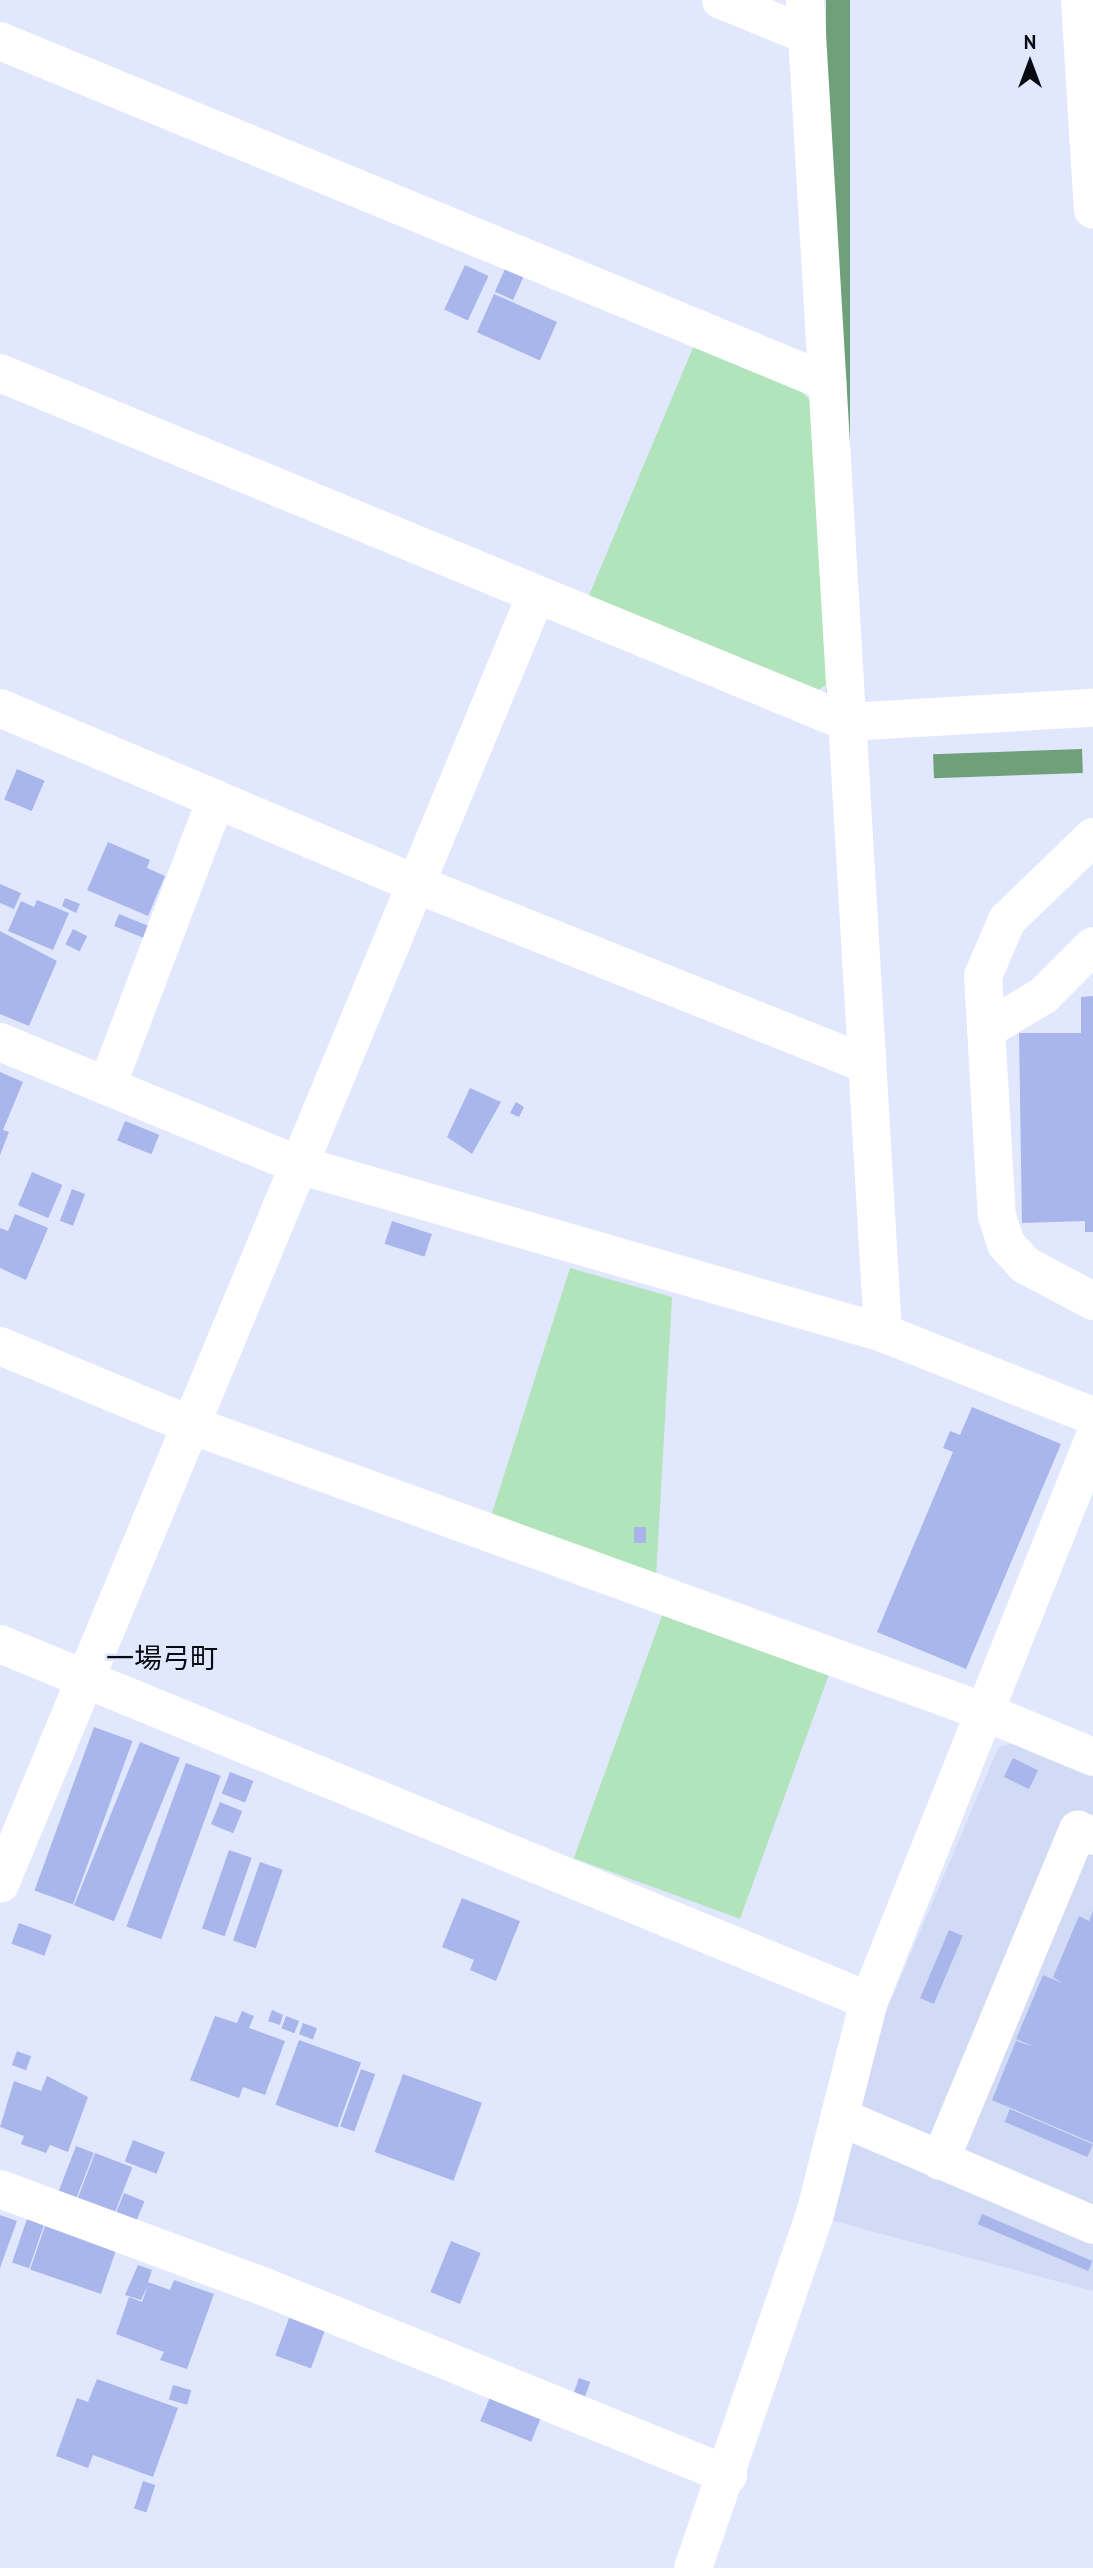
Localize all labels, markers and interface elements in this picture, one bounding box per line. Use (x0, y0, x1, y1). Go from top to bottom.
north arrow (995, 28, 1065, 98)
text: N (1024, 30, 1036, 54)
district label: 一場弓町 (106, 1641, 218, 1675)

